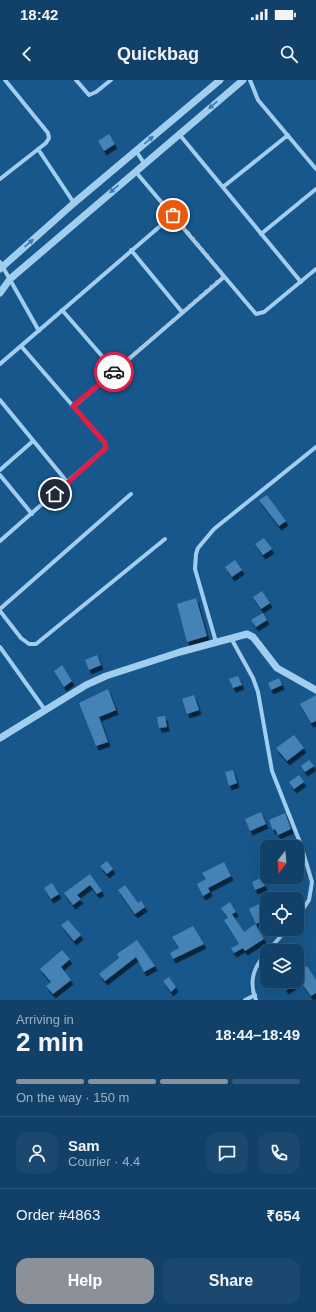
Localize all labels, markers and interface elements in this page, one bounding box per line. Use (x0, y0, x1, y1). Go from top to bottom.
text: 18:42 (20, 6, 58, 23)
icon: back (16, 43, 38, 65)
icon: search (278, 43, 300, 65)
text: Quickbag (117, 44, 199, 64)
one-way arrow (208, 101, 218, 110)
one-way arrow (144, 136, 154, 145)
one-way arrow (108, 185, 119, 194)
pin (156, 198, 190, 232)
icon: bag (162, 204, 184, 226)
one-way arrow (24, 238, 34, 247)
courier (94, 352, 134, 392)
icon: car (103, 361, 125, 383)
pin (38, 477, 72, 511)
icon: home (44, 483, 66, 505)
north arrow (260, 840, 304, 884)
map controls (260, 840, 304, 988)
button: locate (260, 892, 304, 936)
button: layers (260, 944, 304, 988)
text: Arriving in (16, 1012, 74, 1027)
text: 18:44–18:49 (215, 1026, 300, 1043)
text: 2 min (16, 1027, 84, 1057)
text: On the way · 150 m (16, 1090, 129, 1105)
button: person (16, 1132, 58, 1174)
button: chat (206, 1132, 248, 1174)
button: phone (258, 1132, 300, 1174)
text: Sam (68, 1137, 100, 1154)
text: Courier · 4.4 (68, 1154, 140, 1169)
text: Order #4863 (16, 1206, 100, 1223)
text: ₹654 (266, 1207, 300, 1224)
button: Help (16, 1258, 154, 1304)
button: Share (162, 1258, 300, 1304)

